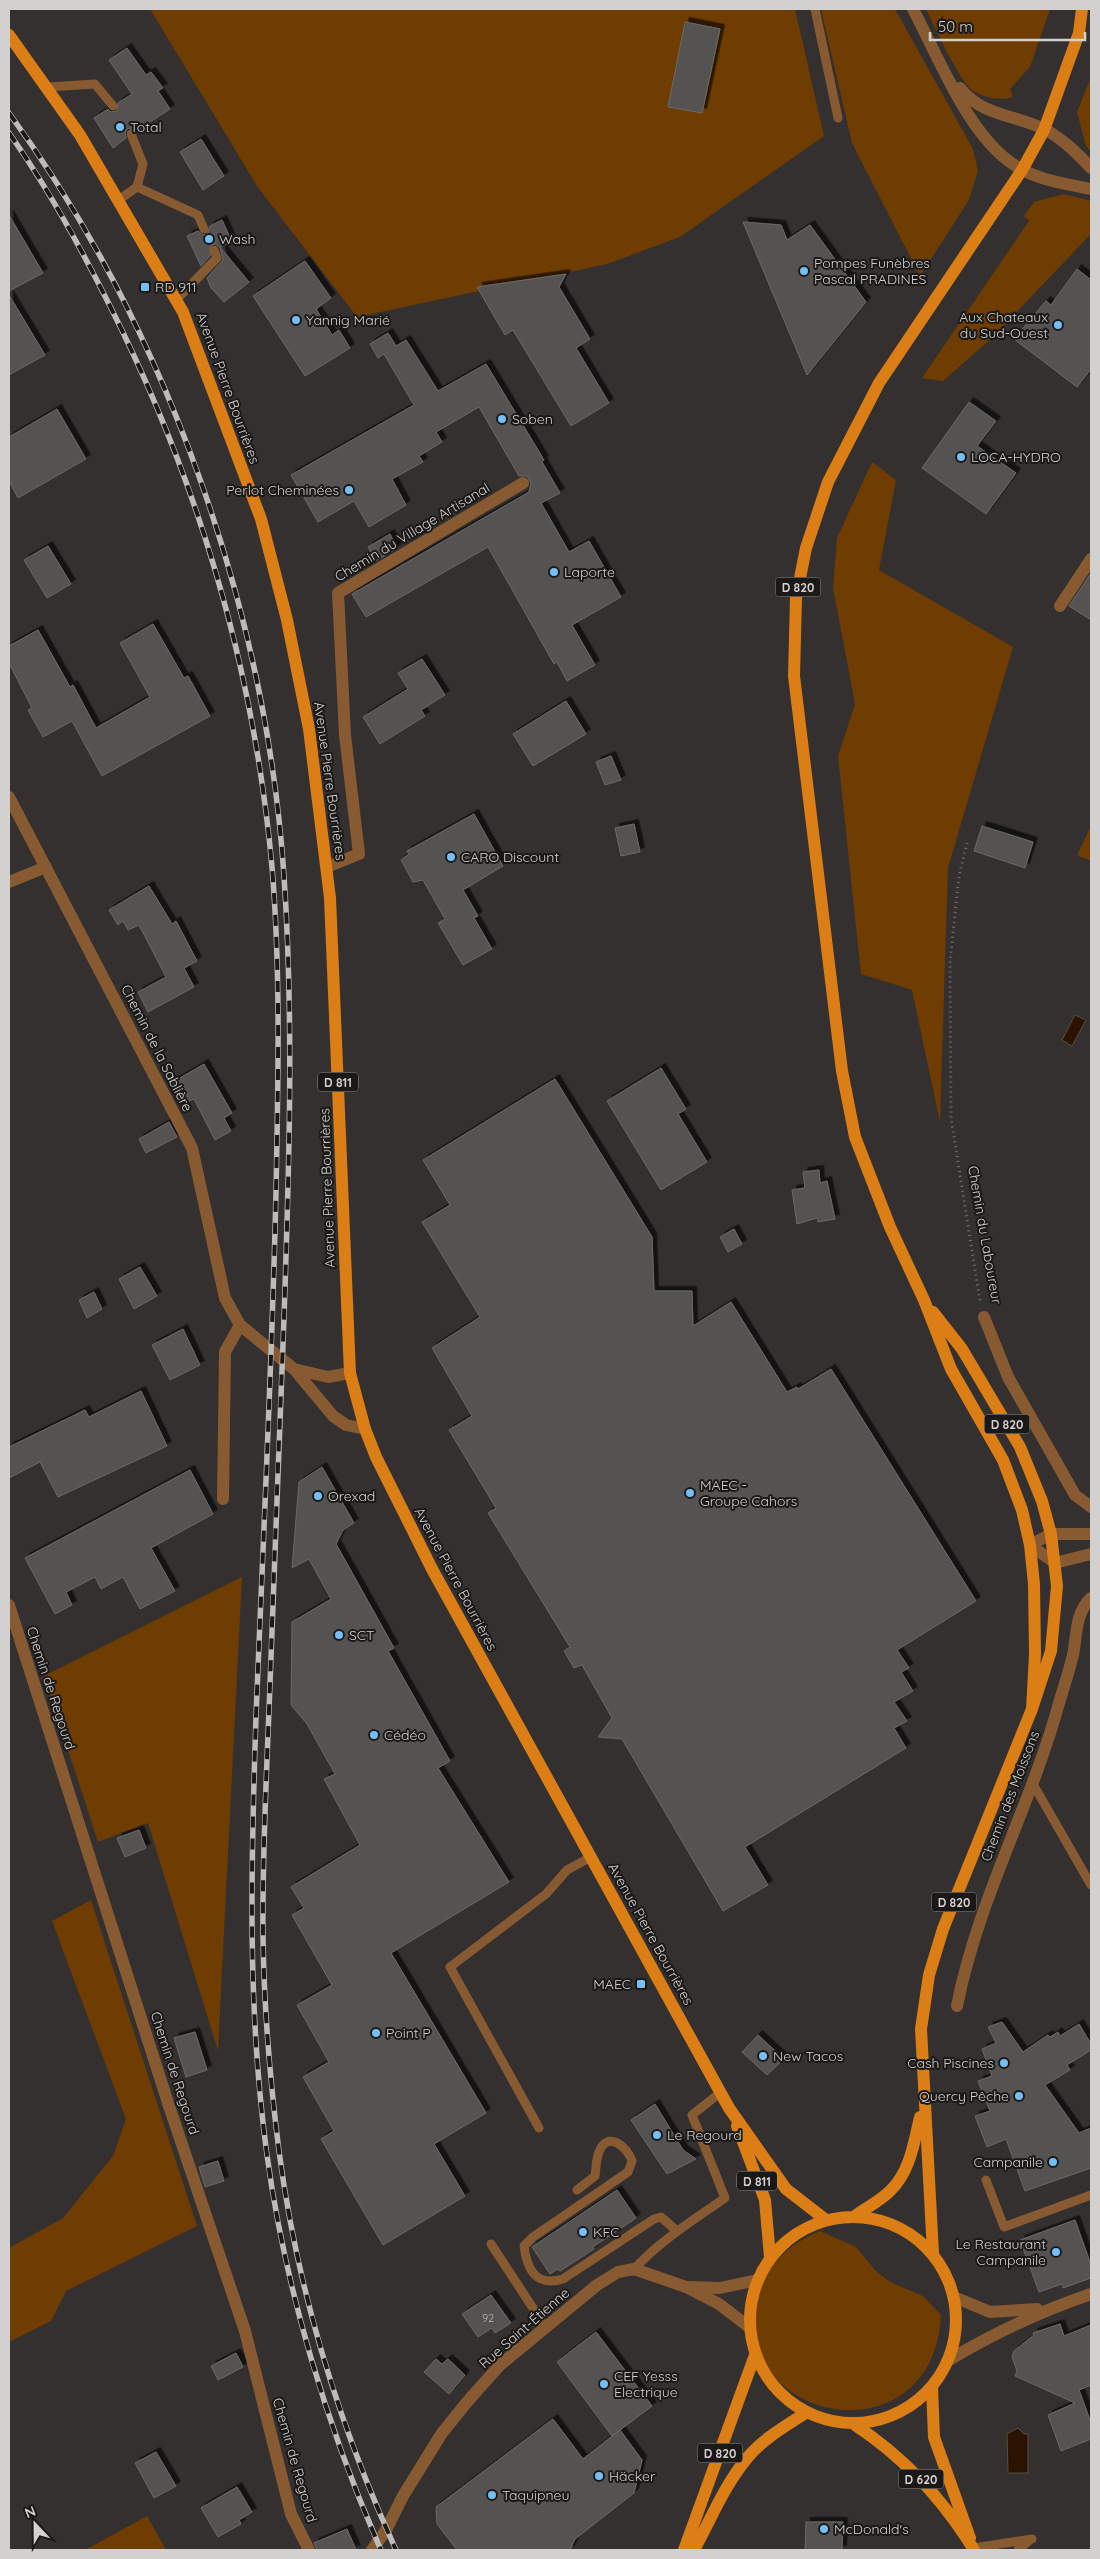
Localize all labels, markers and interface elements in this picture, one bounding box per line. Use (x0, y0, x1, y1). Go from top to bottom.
scale bar (930, 10, 1085, 42)
text: 50 m (938, 17, 973, 36)
place label: Total (130, 118, 162, 136)
marker: Total (114, 121, 126, 133)
place label: Wash (219, 230, 255, 248)
marker: Wash (203, 233, 215, 245)
place label: Pompes Funèbres Pascal PRADINES (814, 254, 930, 288)
marker: Pompes Funèbres Pascal PRADINES (798, 265, 810, 277)
place label: RD 911 (155, 278, 197, 296)
marker: RD 911 (139, 281, 151, 293)
place label: Aux Chateaux du Sud-Ouest (959, 308, 1048, 342)
street label: Avenue Pierre Bourrières (192, 310, 264, 466)
place label: Yannig Marié (306, 311, 390, 329)
marker: Yannig Marié (290, 314, 302, 326)
marker: Aux Chateaux du Sud-Ouest (1052, 319, 1064, 331)
place label: Soben (512, 410, 553, 428)
marker: Soben (496, 413, 508, 425)
place label: LOCA-HYDRO (971, 448, 1061, 466)
marker: LOCA-HYDRO (955, 451, 967, 463)
street label: Chemin du Village Artisanal (331, 479, 493, 585)
place label: Perlot Cheminées (226, 481, 339, 499)
marker: Perlot Cheminées (343, 484, 355, 496)
place label: Laporte (564, 563, 615, 581)
marker: Laporte (548, 566, 560, 578)
road number: D 820 (776, 578, 820, 596)
street label: Avenue Pierre Bourrières (310, 701, 350, 861)
place label: CARO Discount (461, 848, 559, 866)
marker: CARO Discount (445, 851, 457, 863)
street label: Chemin de la Sablière (117, 981, 197, 1115)
road number: D 811 (318, 1072, 358, 1092)
street label: Avenue Pierre Bourrières (315, 1108, 339, 1268)
street label: Chemin du Laboureur (964, 1164, 1006, 1306)
road number: D 820 (984, 1415, 1030, 1434)
place label: MAEC - Groupe Cahors (700, 1476, 797, 1510)
place label: Orexad (328, 1487, 375, 1505)
marker: MAEC - Groupe Cahors (684, 1487, 696, 1499)
marker: Orexad (312, 1490, 324, 1502)
street label: Avenue Pierre Bourrières (411, 1504, 501, 1654)
street label: Chemin de Regourd (23, 1624, 79, 1752)
place label: SCT (349, 1626, 374, 1644)
marker: SCT (333, 1629, 345, 1641)
place label: Cédéo (384, 1726, 426, 1744)
street label: Chemin des Moissons (977, 1728, 1043, 1864)
marker: Cédéo (368, 1729, 380, 1741)
street label: Avenue Pierre Bourrières (604, 1860, 698, 2008)
road number: D 820 (932, 1892, 976, 1911)
place label: MAEC (593, 1975, 631, 1993)
marker: MAEC (635, 1978, 647, 1990)
street label: Chemin de Regourd (147, 2009, 203, 2137)
place label: Point P (386, 2024, 431, 2042)
marker: Point P (370, 2027, 382, 2039)
place label: New Tacos (773, 2047, 843, 2065)
marker: New Tacos (757, 2050, 769, 2062)
place label: Cash Piscines (907, 2054, 994, 2072)
marker: Cash Piscines (998, 2057, 1010, 2069)
place label: Quercy Pêche (919, 2087, 1009, 2105)
marker: Quercy Pêche (1013, 2090, 1025, 2102)
place label: Le Regourd (667, 2126, 742, 2144)
marker: Le Regourd (651, 2129, 663, 2141)
place label: Campanile (974, 2153, 1043, 2171)
marker: Campanile (1047, 2156, 1059, 2168)
road number: D 811 (737, 2172, 777, 2190)
place label: KFC (593, 2223, 619, 2241)
marker: KFC (577, 2226, 589, 2238)
place label: Le Restaurant Campanile (955, 2235, 1046, 2269)
marker: Le Restaurant Campanile (1050, 2246, 1062, 2258)
street label: Rue Saint-Étienne (475, 2284, 573, 2372)
house number: 92 (482, 2311, 494, 2325)
place label: CEF Yesss Electrique (614, 2367, 678, 2401)
marker: CEF Yesss Electrique (598, 2378, 610, 2390)
street label: Chemin de Regourd (269, 2396, 321, 2524)
road number: D 820 (698, 2444, 742, 2462)
place label: Häcker (609, 2467, 656, 2485)
marker: Häcker (593, 2470, 605, 2482)
road number: D 620 (898, 2470, 944, 2488)
place label: Taquipneu (502, 2486, 569, 2504)
marker: Taquipneu (486, 2489, 498, 2501)
north arrow (10, 2499, 60, 2549)
text: N (22, 2502, 38, 2522)
place label: McDonald's (834, 2520, 909, 2538)
marker: McDonald's (818, 2523, 830, 2535)

